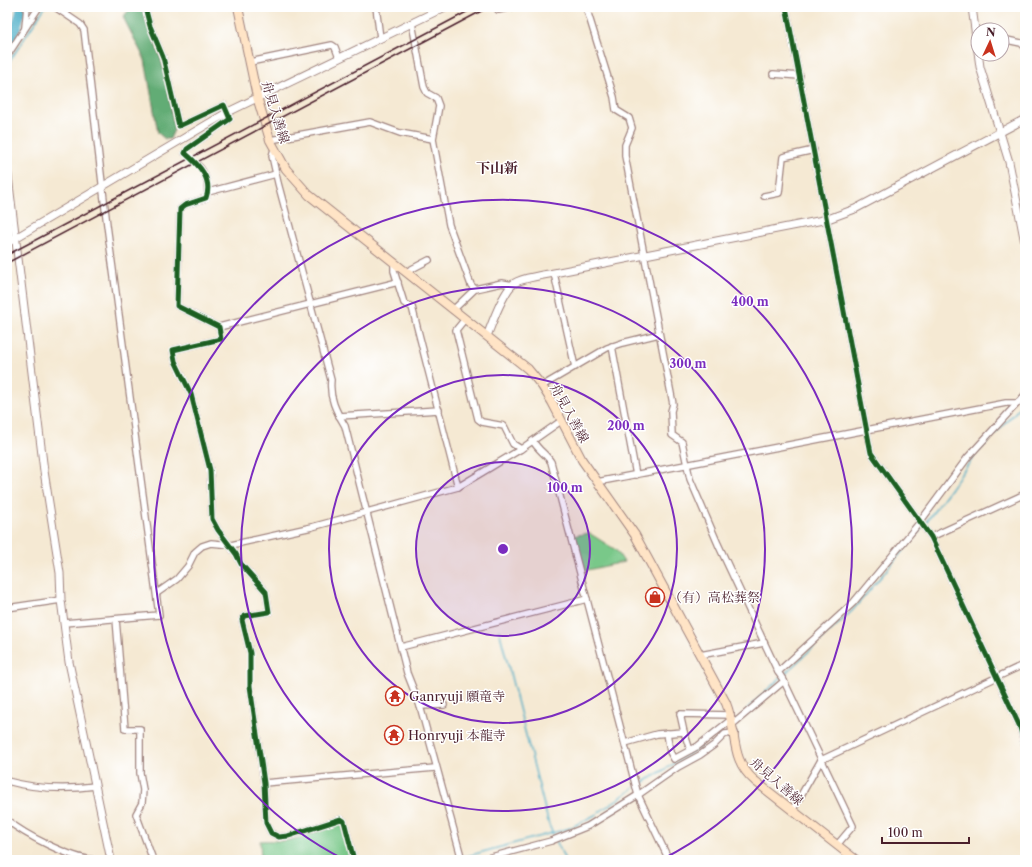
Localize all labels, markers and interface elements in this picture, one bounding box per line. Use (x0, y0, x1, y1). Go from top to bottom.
north arrow (970, 22, 1010, 62)
text: N (985, 25, 996, 39)
street label: 舟見入善線 (259, 79, 293, 145)
district label: 下山新 (476, 159, 518, 177)
text: 400 m (731, 294, 769, 309)
text: 300 m (669, 356, 707, 371)
street label: 舟見入善線 (547, 381, 593, 445)
text: 200 m (607, 418, 645, 433)
text: 100 m (547, 480, 583, 495)
centre of rings (496, 542, 510, 556)
shop icon: （有）高松葬祭 (644, 586, 666, 608)
place label: （有）高松葬祭 (669, 589, 760, 605)
temple icon: Ganryuji 願竜寺 (384, 685, 406, 707)
place label: Ganryuji 願竜寺 (409, 688, 505, 704)
temple icon: Honryuji 本龍寺 (383, 724, 405, 746)
place label: Honryuji 本龍寺 (408, 727, 506, 743)
street label: 舟見入善線 (747, 754, 807, 808)
scale bar (882, 819, 969, 845)
text: 100 m (888, 825, 923, 840)

